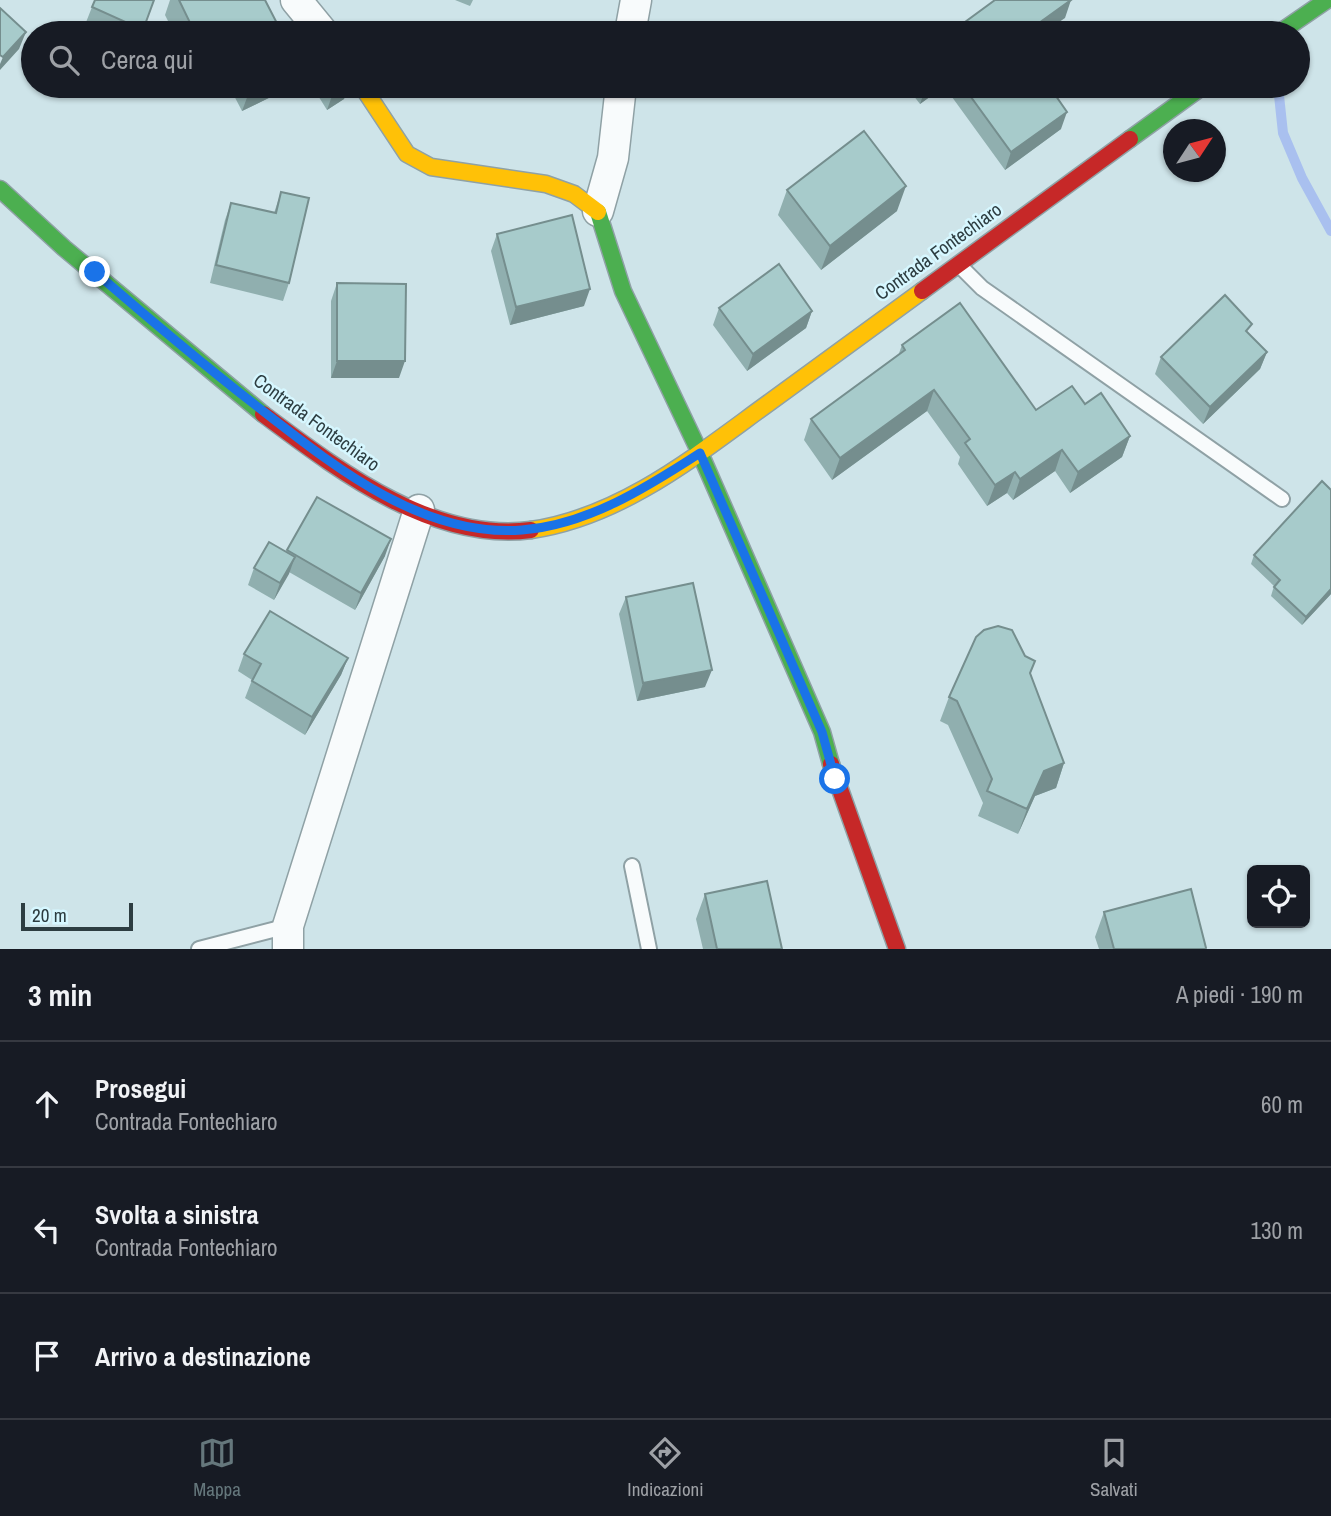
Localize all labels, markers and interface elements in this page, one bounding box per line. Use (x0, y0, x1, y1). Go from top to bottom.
search box (21, 21, 1310, 98)
icon: search (45, 41, 83, 79)
text: Cerca qui (101, 42, 193, 77)
north arrow (1163, 119, 1226, 182)
street label: Contrada Fontechiaro (869, 196, 1007, 306)
route end (79, 256, 110, 287)
street label: Contrada Fontechiaro (248, 367, 386, 477)
route start (819, 763, 850, 794)
map controls (1247, 865, 1310, 928)
button: locate (1247, 865, 1310, 928)
scale bar (21, 900, 133, 932)
text: 20 m (32, 902, 67, 928)
text: 3 min (28, 975, 92, 1015)
text: A piedi · 190 m (1176, 979, 1303, 1010)
text: Prosegui (95, 1071, 186, 1106)
icon: ahead (28, 1085, 66, 1123)
text: 60 m (1261, 1089, 1303, 1120)
text: Contrada Fontechiaro (95, 1106, 278, 1137)
text: Svolta a sinistra (95, 1197, 259, 1232)
icon: left (28, 1211, 66, 1249)
text: 130 m (1251, 1215, 1303, 1246)
text: Contrada Fontechiaro (95, 1232, 278, 1263)
icon: arrive (28, 1337, 66, 1375)
text: Arrivo a destinazione (95, 1339, 311, 1374)
tab: Mappa (193, 1434, 241, 1502)
tab: Indicazioni (627, 1434, 704, 1502)
tab: Salvati (1090, 1434, 1138, 1502)

